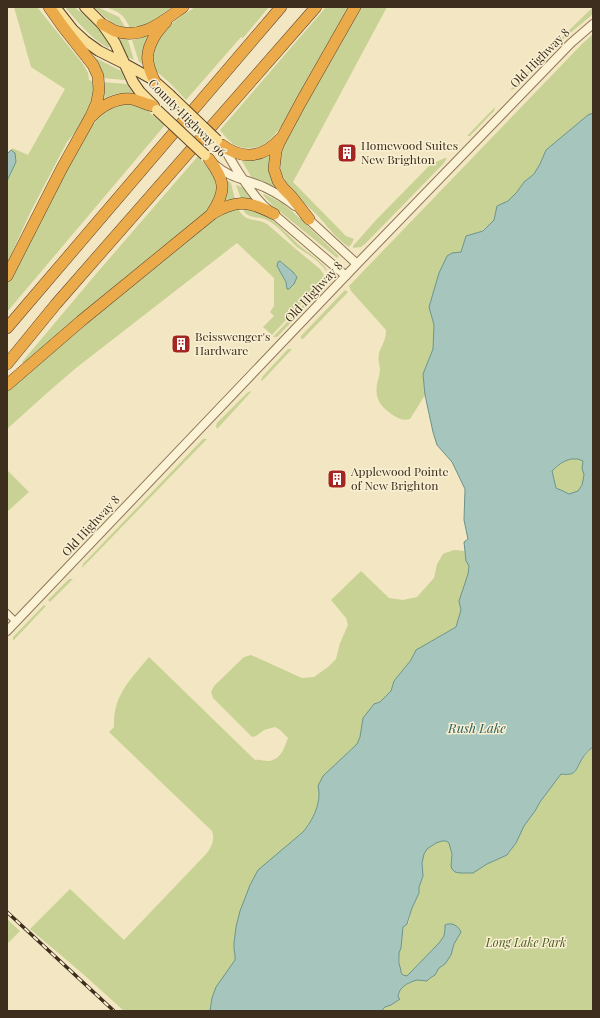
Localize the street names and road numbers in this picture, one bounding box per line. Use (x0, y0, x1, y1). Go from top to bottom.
street label: Old Highway 8 (506, 24, 573, 91)
street label: County Highway 96 (145, 75, 230, 160)
street label: Old Highway 8 (281, 257, 346, 325)
street label: Old Highway 8 (58, 491, 123, 559)

